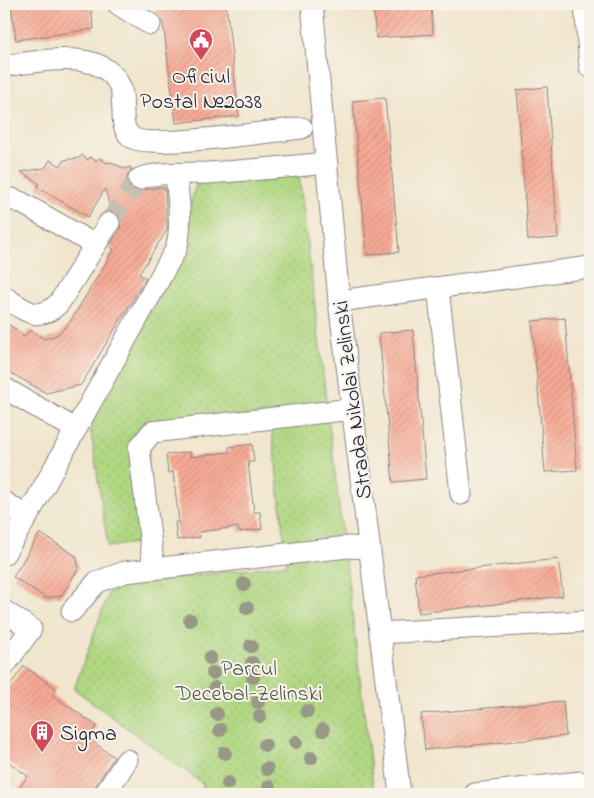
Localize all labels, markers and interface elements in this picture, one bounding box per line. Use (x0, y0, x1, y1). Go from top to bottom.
public building icon: Oficiul Postal №2038 (188, 27, 214, 61)
place label: Oficiul Postal №2038 (140, 62, 262, 119)
street label: Strada Nikolai Zelinski (326, 298, 382, 501)
park label: Parcul Decebal-Zelinski (175, 654, 322, 711)
building icon: Sigma (29, 719, 55, 753)
place label: Sigma (60, 719, 117, 752)

